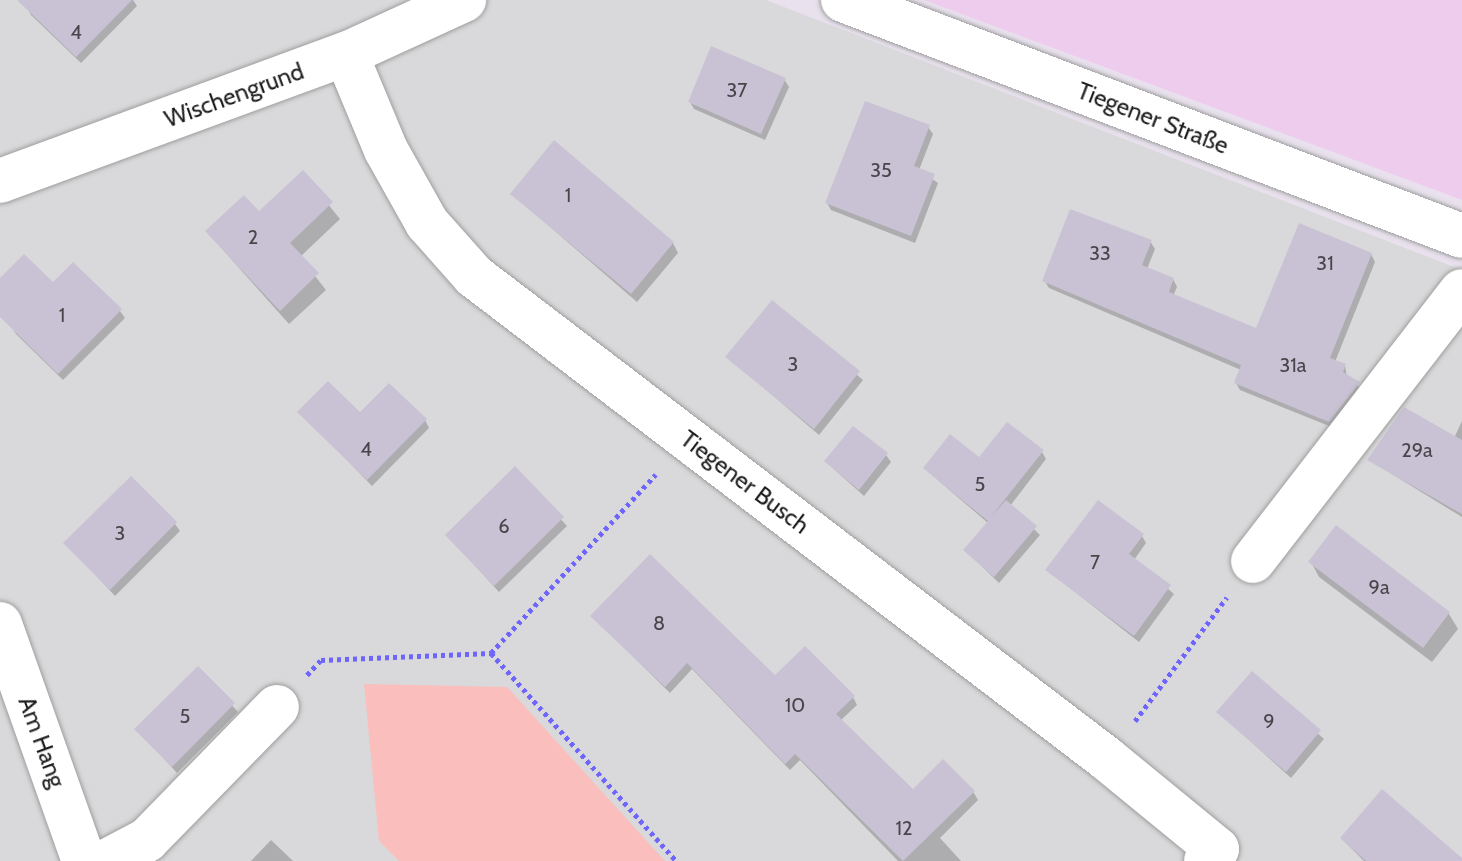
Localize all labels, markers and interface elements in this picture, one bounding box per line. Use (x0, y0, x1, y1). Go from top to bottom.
house number: 4 (70, 20, 82, 44)
street label: Wischengrund (160, 56, 308, 134)
street label: Tiegener Straße (1073, 76, 1233, 160)
house number: 37 (727, 78, 747, 102)
house number: 35 (870, 158, 892, 182)
house number: 1 (565, 183, 571, 207)
house number: 2 (248, 225, 258, 249)
house number: 33 (1089, 241, 1111, 265)
house number: 31 (1316, 251, 1334, 275)
house number: 1 (59, 303, 65, 327)
house number: 3 (788, 352, 798, 376)
house number: 31a (1280, 353, 1306, 377)
street label: Tiegener Busch (675, 424, 815, 540)
house number: 4 (360, 437, 372, 461)
house number: 29a (1401, 438, 1433, 462)
house number: 5 (975, 472, 985, 496)
house number: 6 (498, 514, 510, 538)
house number: 3 (115, 521, 125, 545)
house number: 7 (1090, 550, 1100, 574)
house number: 9a (1369, 575, 1389, 599)
house number: 8 (653, 611, 665, 635)
street label: Am Hang (12, 693, 72, 791)
house number: 10 (785, 693, 805, 717)
house number: 5 (180, 704, 190, 728)
house number: 9 (1263, 709, 1275, 733)
house number: 12 (896, 816, 912, 840)

